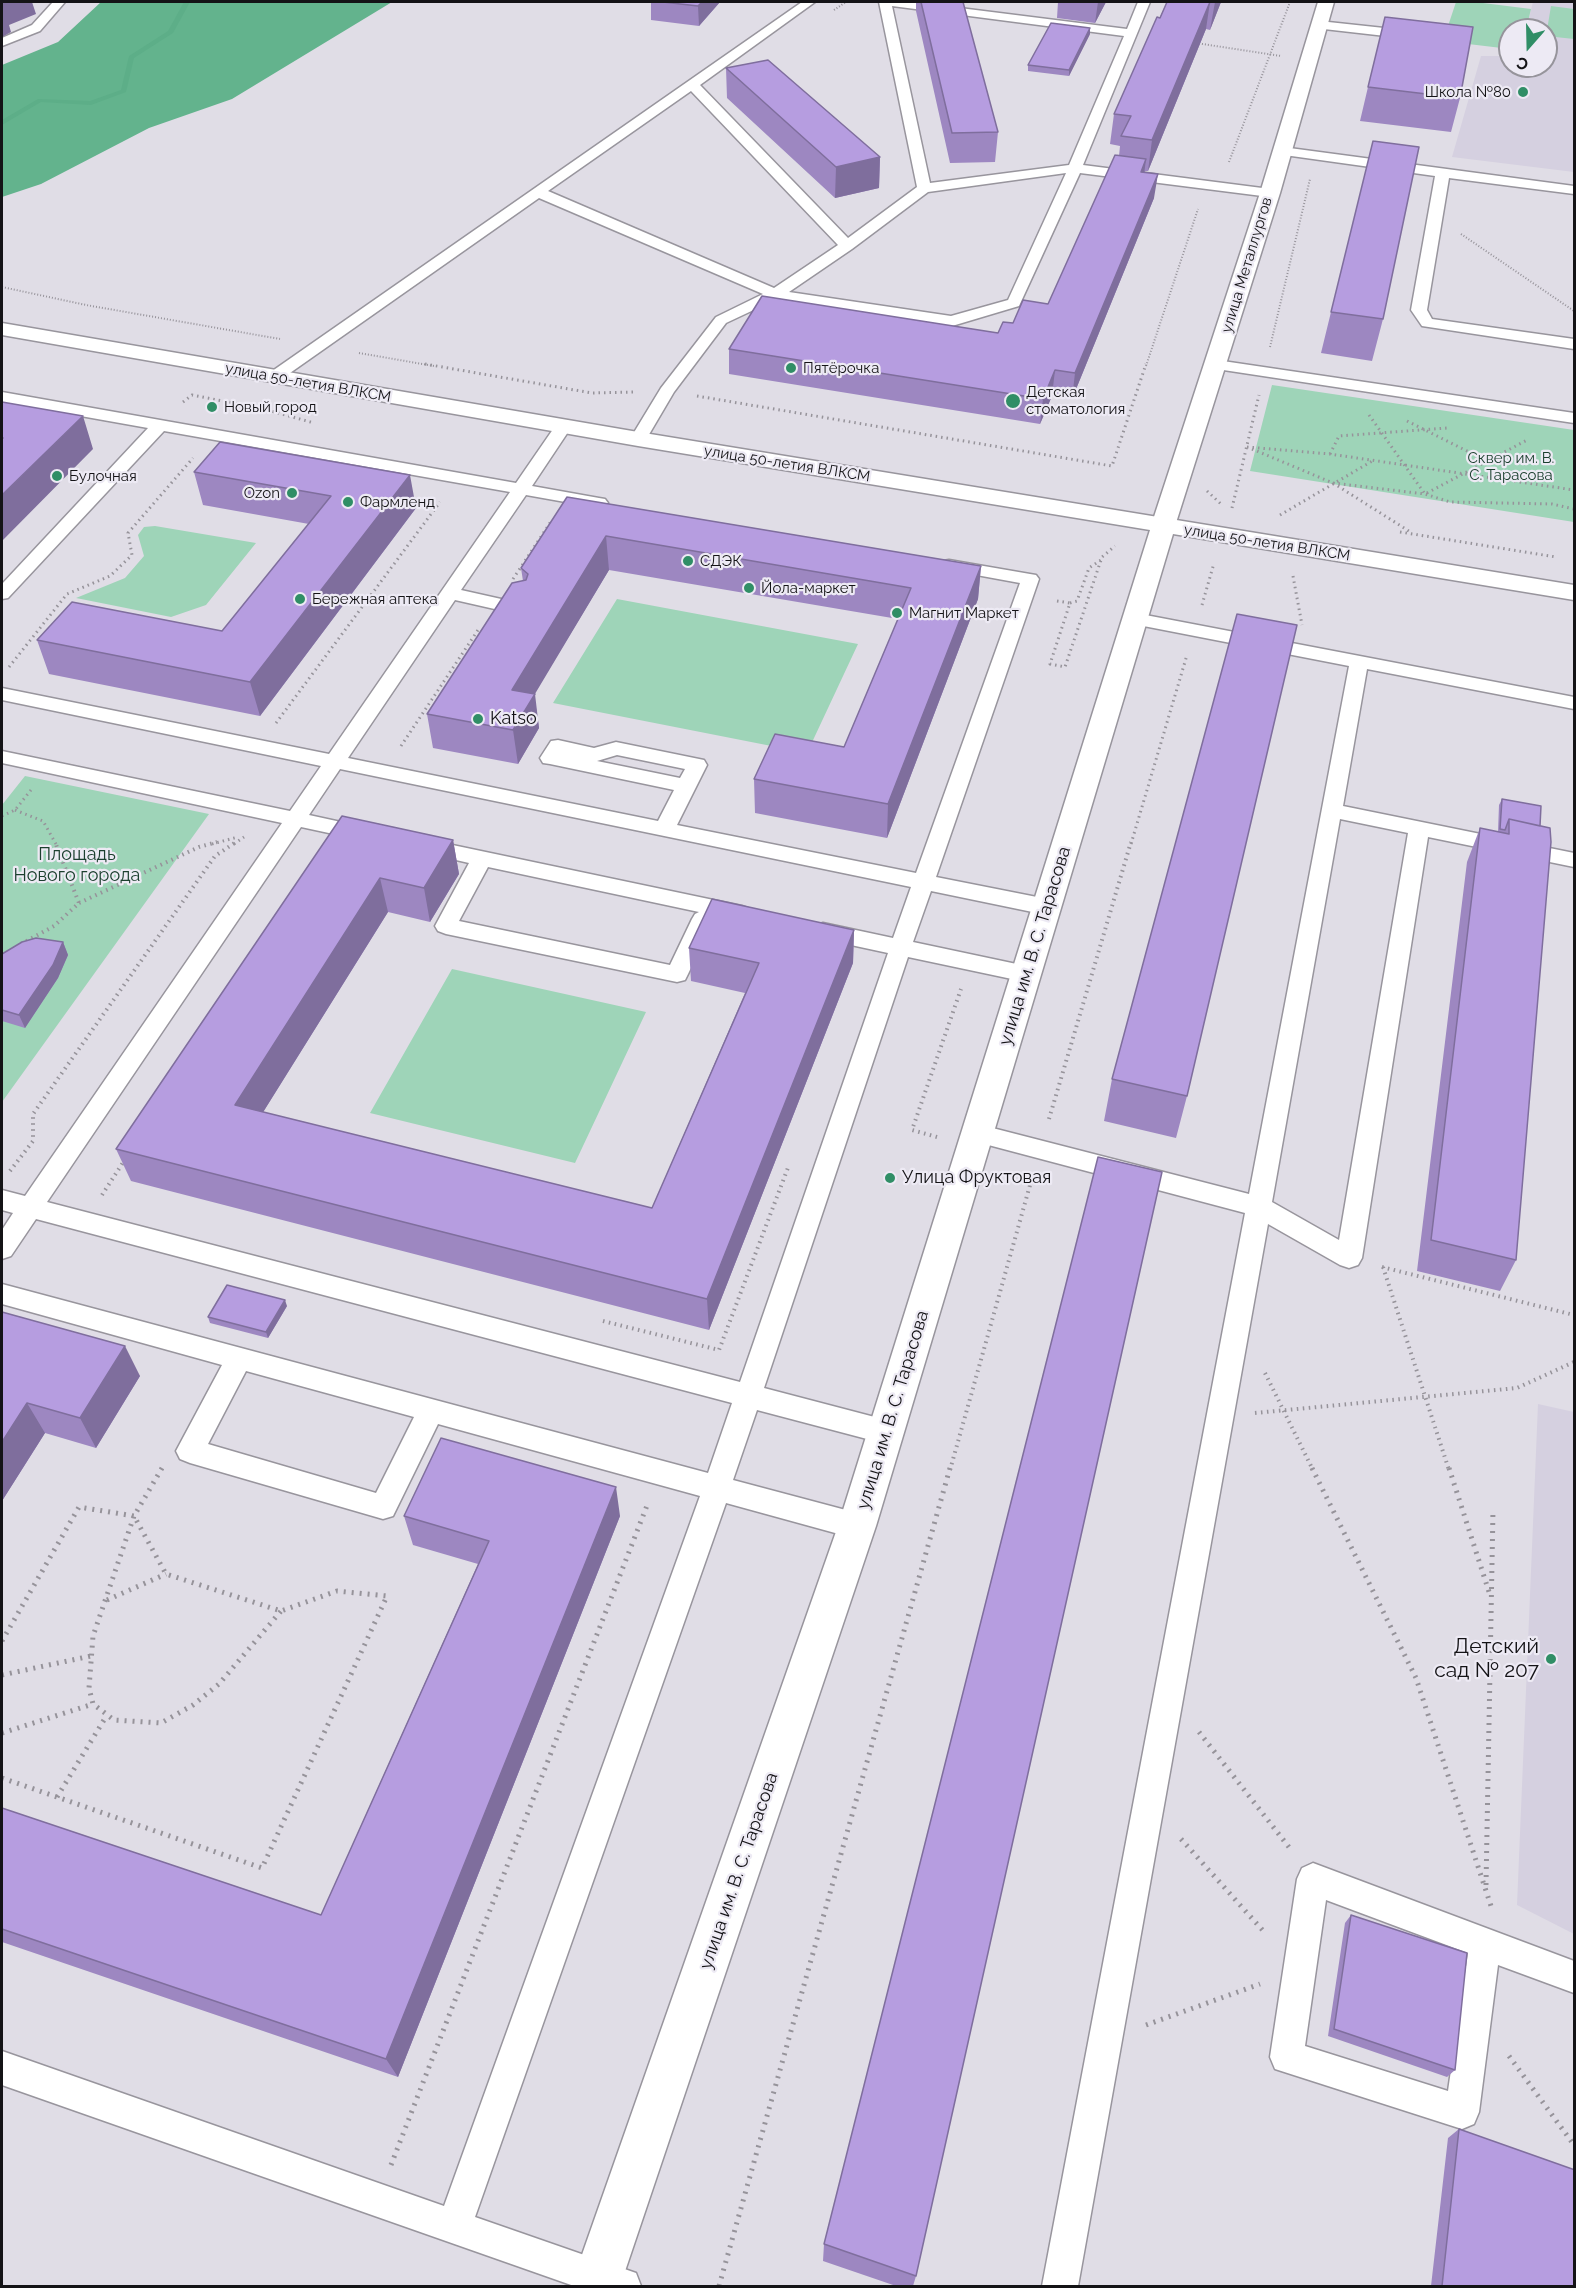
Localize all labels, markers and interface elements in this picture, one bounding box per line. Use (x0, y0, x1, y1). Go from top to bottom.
north arrow (1498, 18, 1558, 78)
text: С (1514, 53, 1531, 74)
place label: Школа №80 (1425, 83, 1511, 101)
marker: Школа №80 (1516, 85, 1530, 99)
street label: улица Металлургов (1218, 195, 1276, 335)
place label: Пятёрочка (803, 359, 879, 377)
street label: улица 50-летия ВЛКСМ (224, 360, 392, 406)
marker: Пятёрочка (784, 361, 798, 375)
place label: Детская стоматология (1026, 383, 1125, 418)
marker: Детская стоматология (1004, 392, 1022, 410)
place label: Новый город (224, 398, 317, 416)
marker: Новый город (205, 400, 219, 414)
street label: улица 50-летия ВЛКСМ (703, 442, 871, 486)
park label: Сквер им. В. С. Тарасова (1468, 449, 1554, 484)
place label: Булочная (69, 467, 137, 485)
marker: Булочная (50, 469, 64, 483)
place label: Ozon (244, 484, 280, 502)
marker: Ozon (285, 486, 299, 500)
place label: Фармленд (360, 493, 435, 511)
marker: Фармленд (341, 495, 355, 509)
street label: улица 50-летия ВЛКСМ (1183, 521, 1351, 565)
place label: СДЭК (700, 552, 742, 570)
marker: СДЭК (681, 554, 695, 568)
place label: Йола-маркет (761, 579, 856, 597)
marker: Йола-маркет (742, 581, 756, 595)
place label: Бережная аптека (312, 590, 438, 608)
marker: Бережная аптека (293, 592, 307, 606)
place label: Магнит Маркет (909, 604, 1019, 622)
marker: Магнит Маркет (890, 606, 904, 620)
place label: Katso (490, 708, 537, 730)
marker: Katso (471, 712, 485, 726)
park label: Площадь Нового города (14, 844, 140, 886)
street label: улица им. В. С. Тарасова (994, 844, 1076, 1048)
place label: Улица Фруктовая (902, 1167, 1051, 1189)
marker: Улица Фруктовая (883, 1171, 897, 1185)
street label: улица им. В. С. Тарасова (852, 1308, 934, 1512)
place label: Детский сад № 207 (1434, 1634, 1539, 1684)
marker: Детский сад № 207 (1544, 1652, 1558, 1666)
street label: улица им. В. С. Тарасова (695, 1770, 783, 1972)

